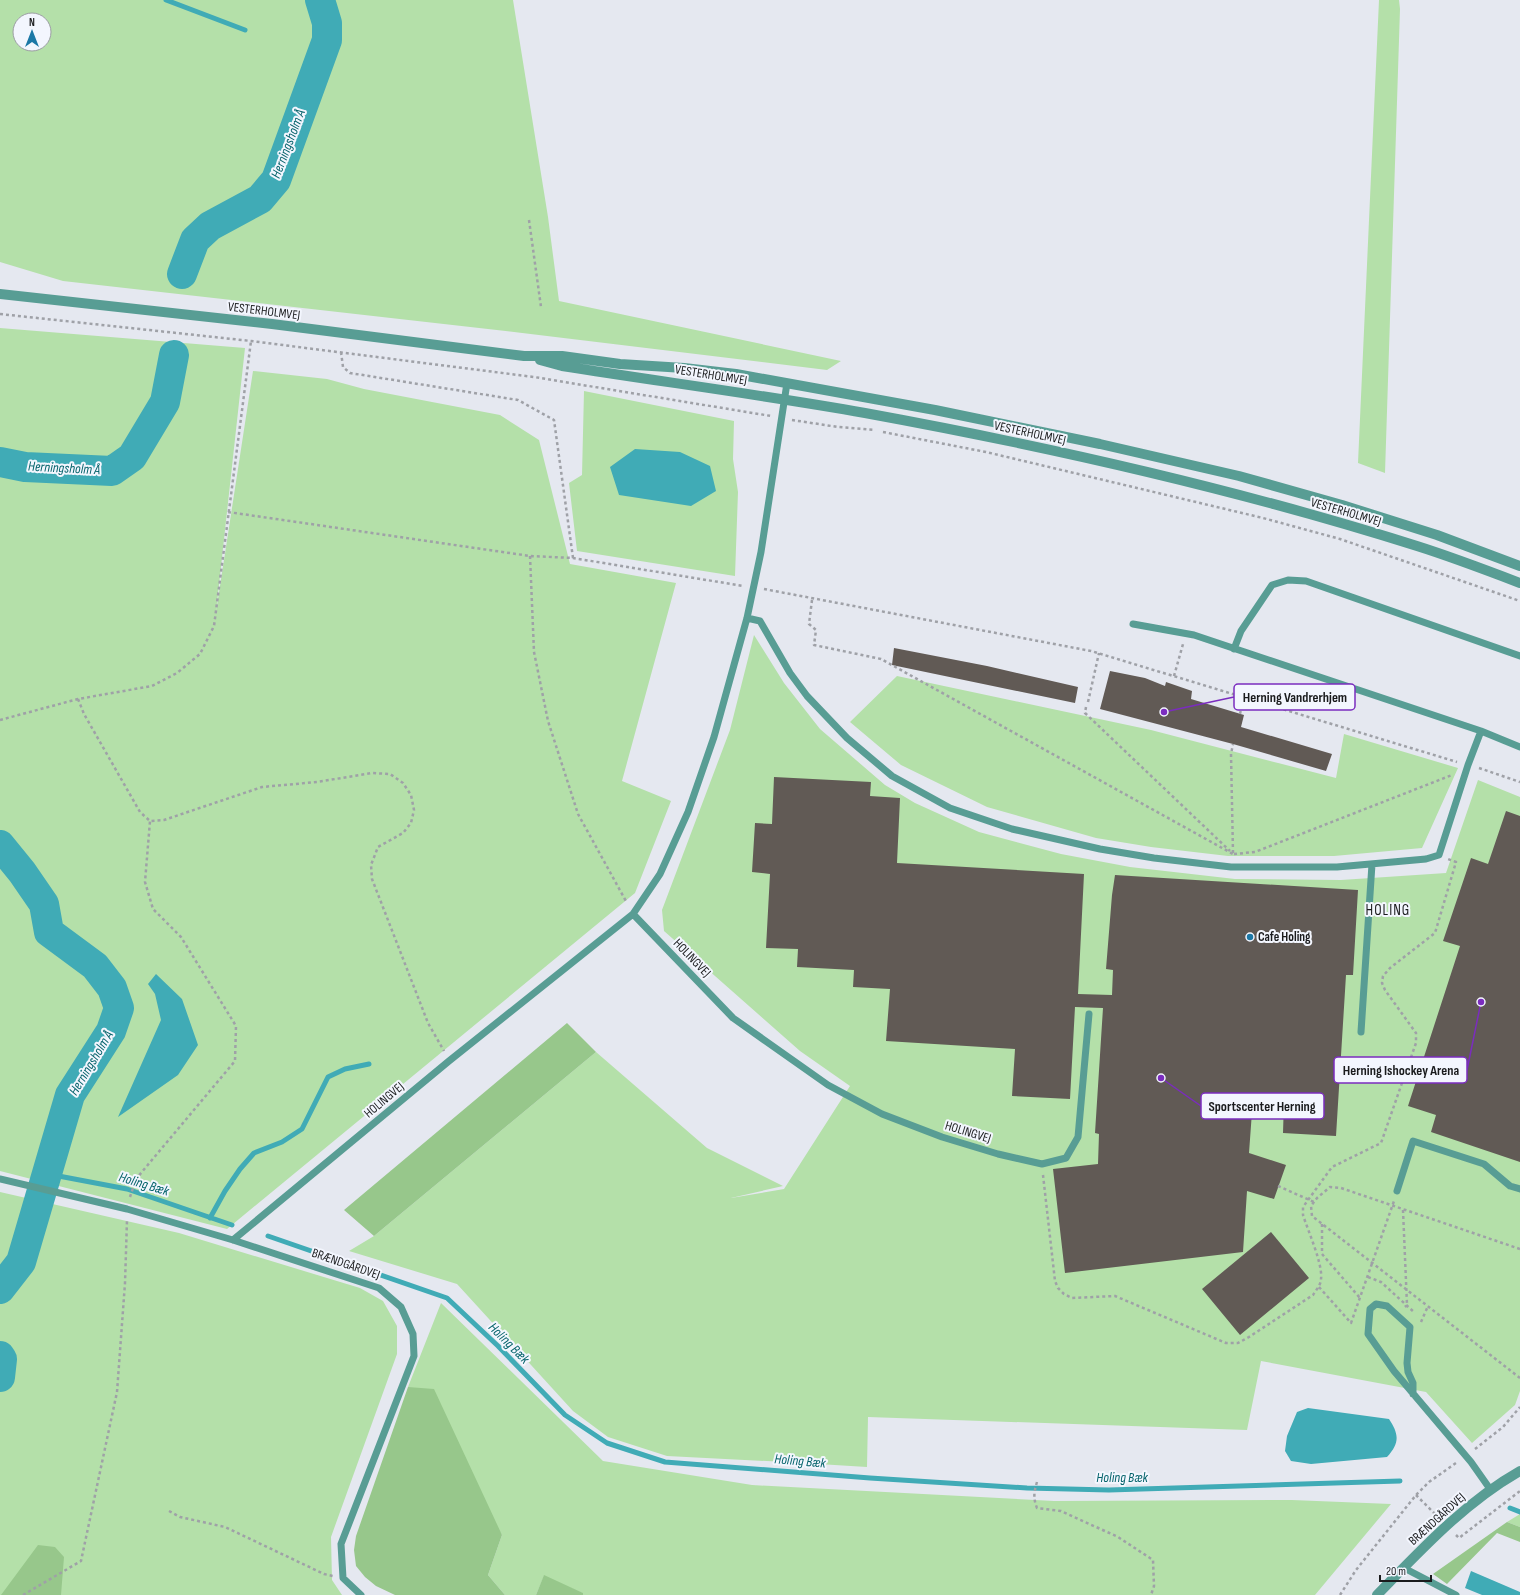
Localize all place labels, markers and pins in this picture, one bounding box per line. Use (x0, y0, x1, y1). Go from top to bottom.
callout: Herning Vandrerhjem (1234, 684, 1355, 710)
place label: Cafe Holing (1258, 929, 1311, 945)
marker: Cafe Holing (1245, 932, 1255, 942)
callout: Herning Ishockey Arena (1334, 1057, 1467, 1083)
callout: Sportscenter Herning (1201, 1093, 1324, 1119)

